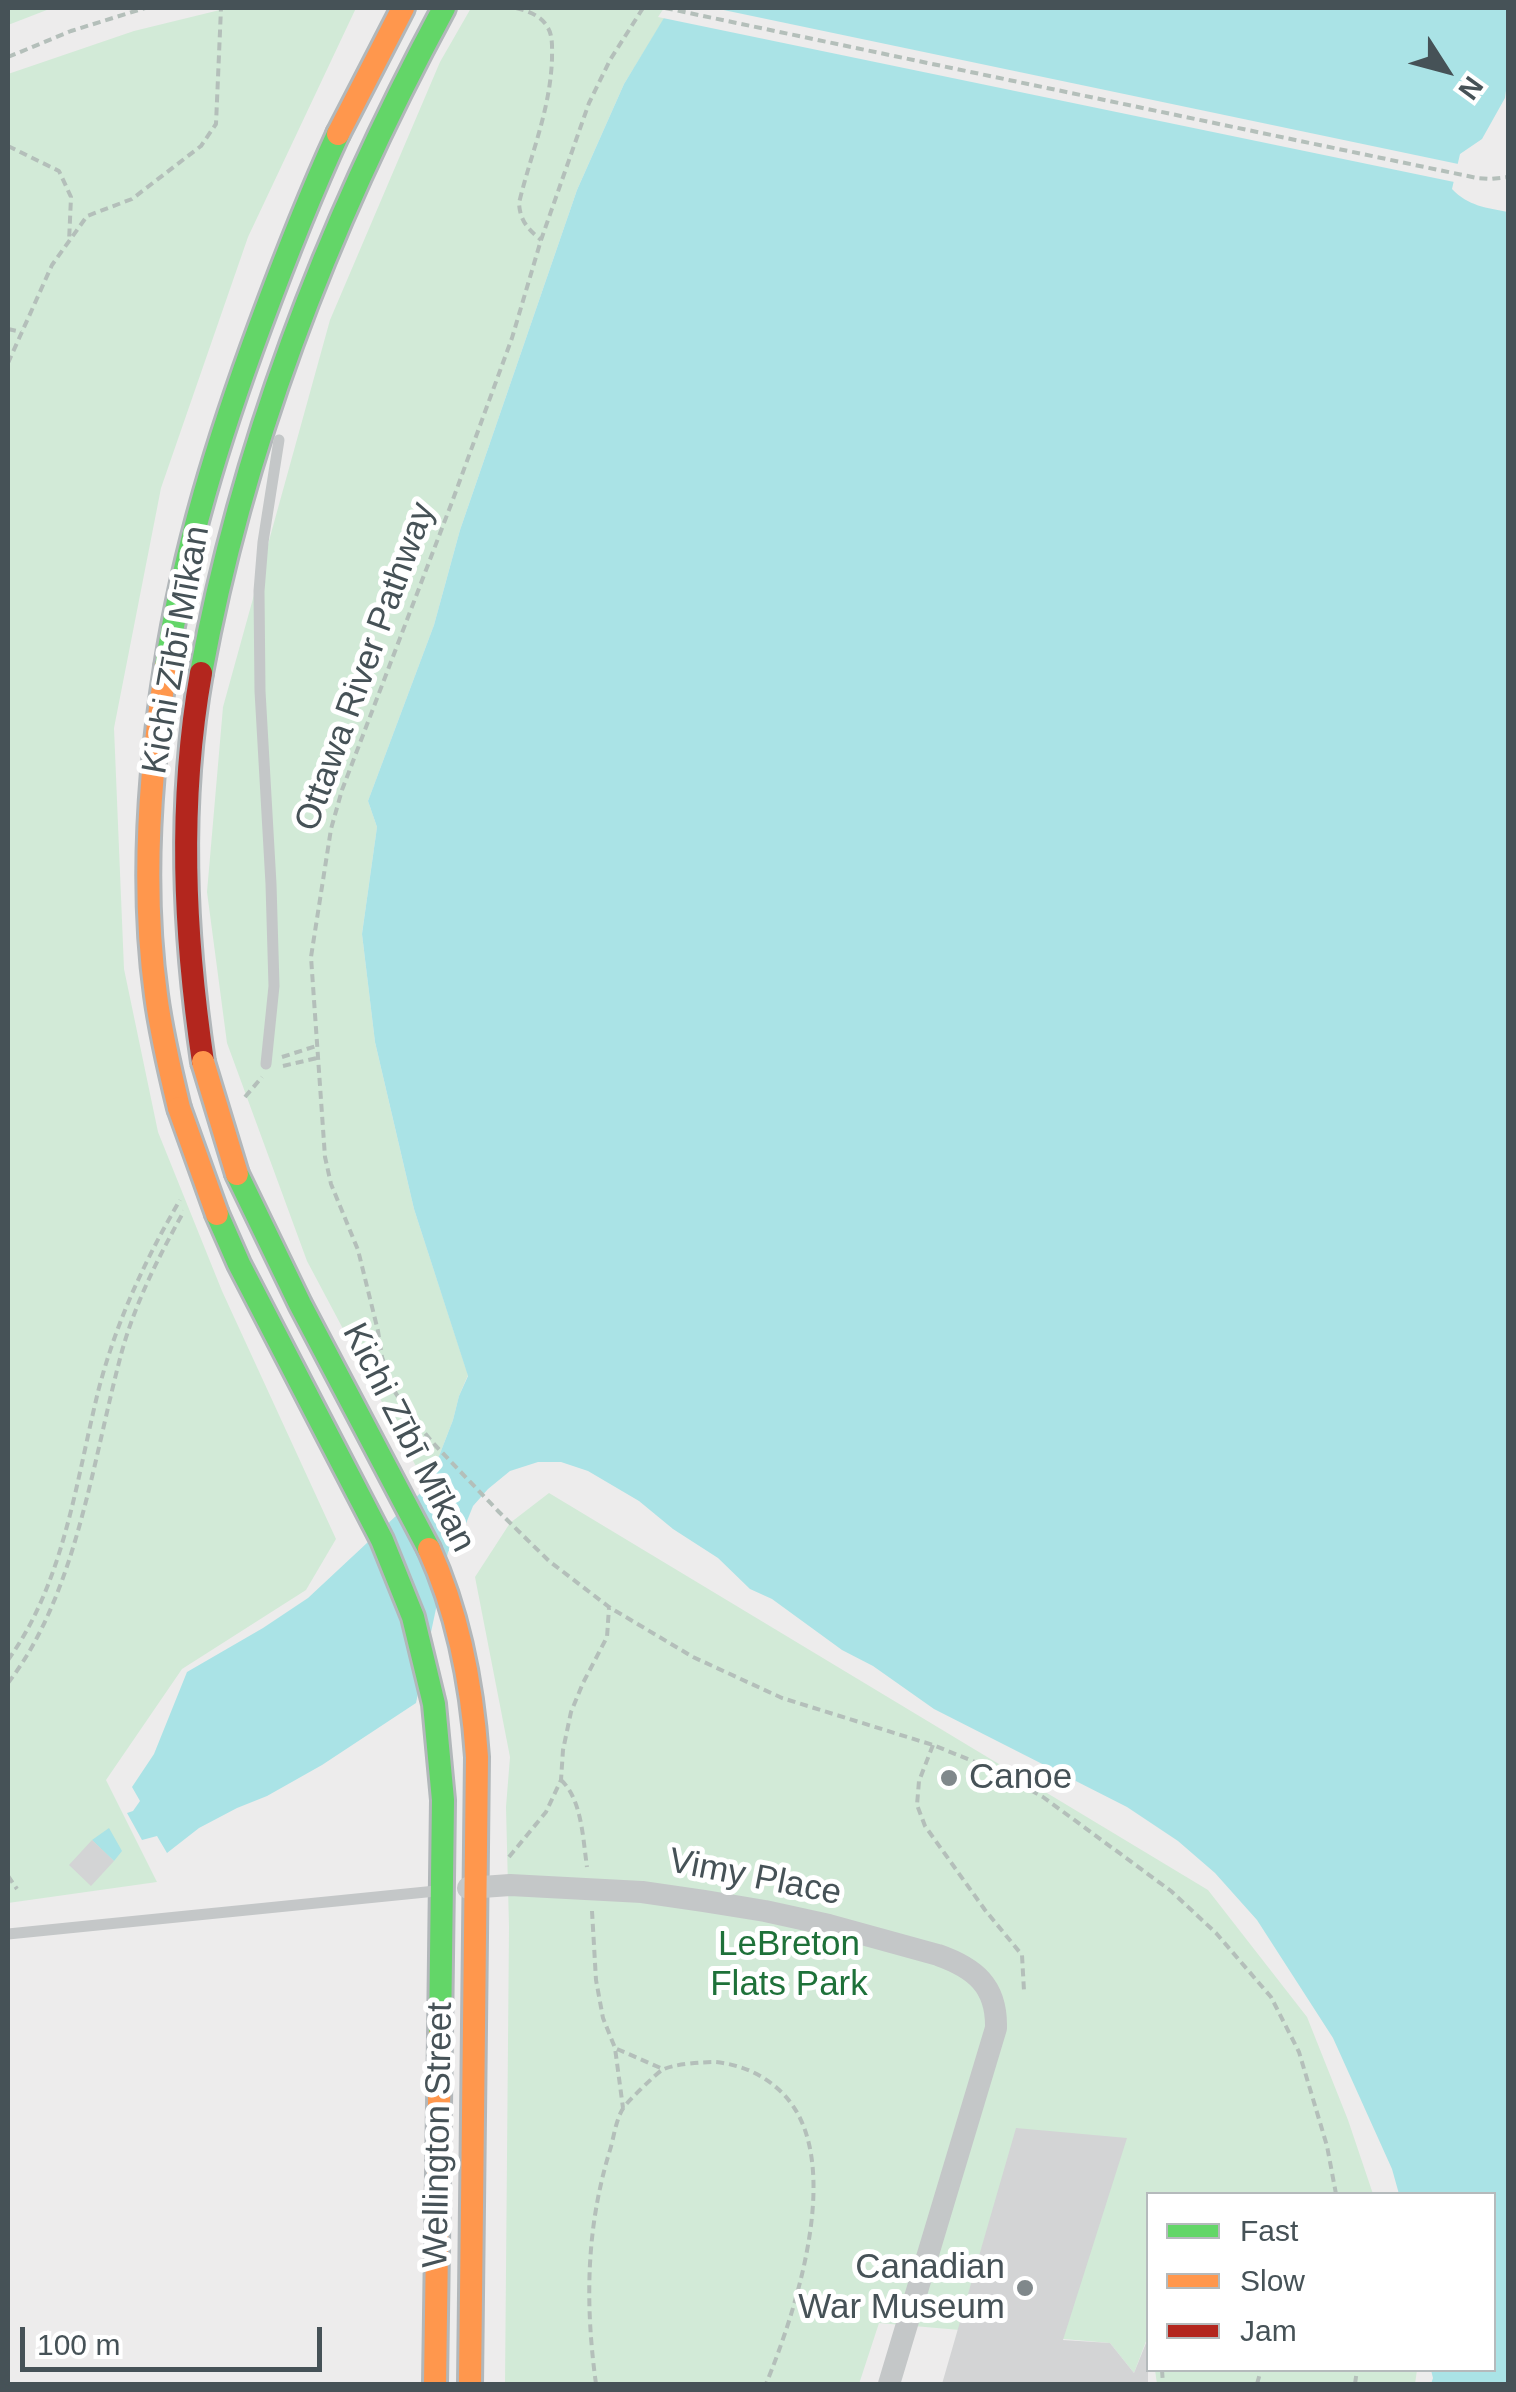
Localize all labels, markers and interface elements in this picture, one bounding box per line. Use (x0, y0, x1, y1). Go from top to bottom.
north arrow (1396, 20, 1496, 120)
text: N (1452, 71, 1489, 105)
street label: Ottawa River Pathway (287, 497, 445, 837)
street label: Kichi Zībī Mīkan (135, 523, 219, 777)
street label: Kichi Zībī Mīkan (332, 1317, 484, 1559)
place label: Canoe (969, 1757, 1072, 1799)
marker: Canoe (938, 1767, 960, 1789)
street label: Vimy Place (665, 1841, 845, 1915)
park label: LeBreton Flats Park (710, 1924, 868, 2006)
street label: Wellington Street (416, 2002, 462, 2268)
legend (1146, 2192, 1496, 2372)
text: Fast (1240, 2214, 1298, 2247)
place label: Canadian War Museum (798, 2247, 1005, 2329)
text: Slow (1240, 2264, 1305, 2297)
marker: Canadian War Museum (1014, 2277, 1036, 2299)
scale bar (25, 2307, 328, 2369)
text: Jam (1240, 2314, 1297, 2347)
text: 100 m (37, 2328, 120, 2361)

